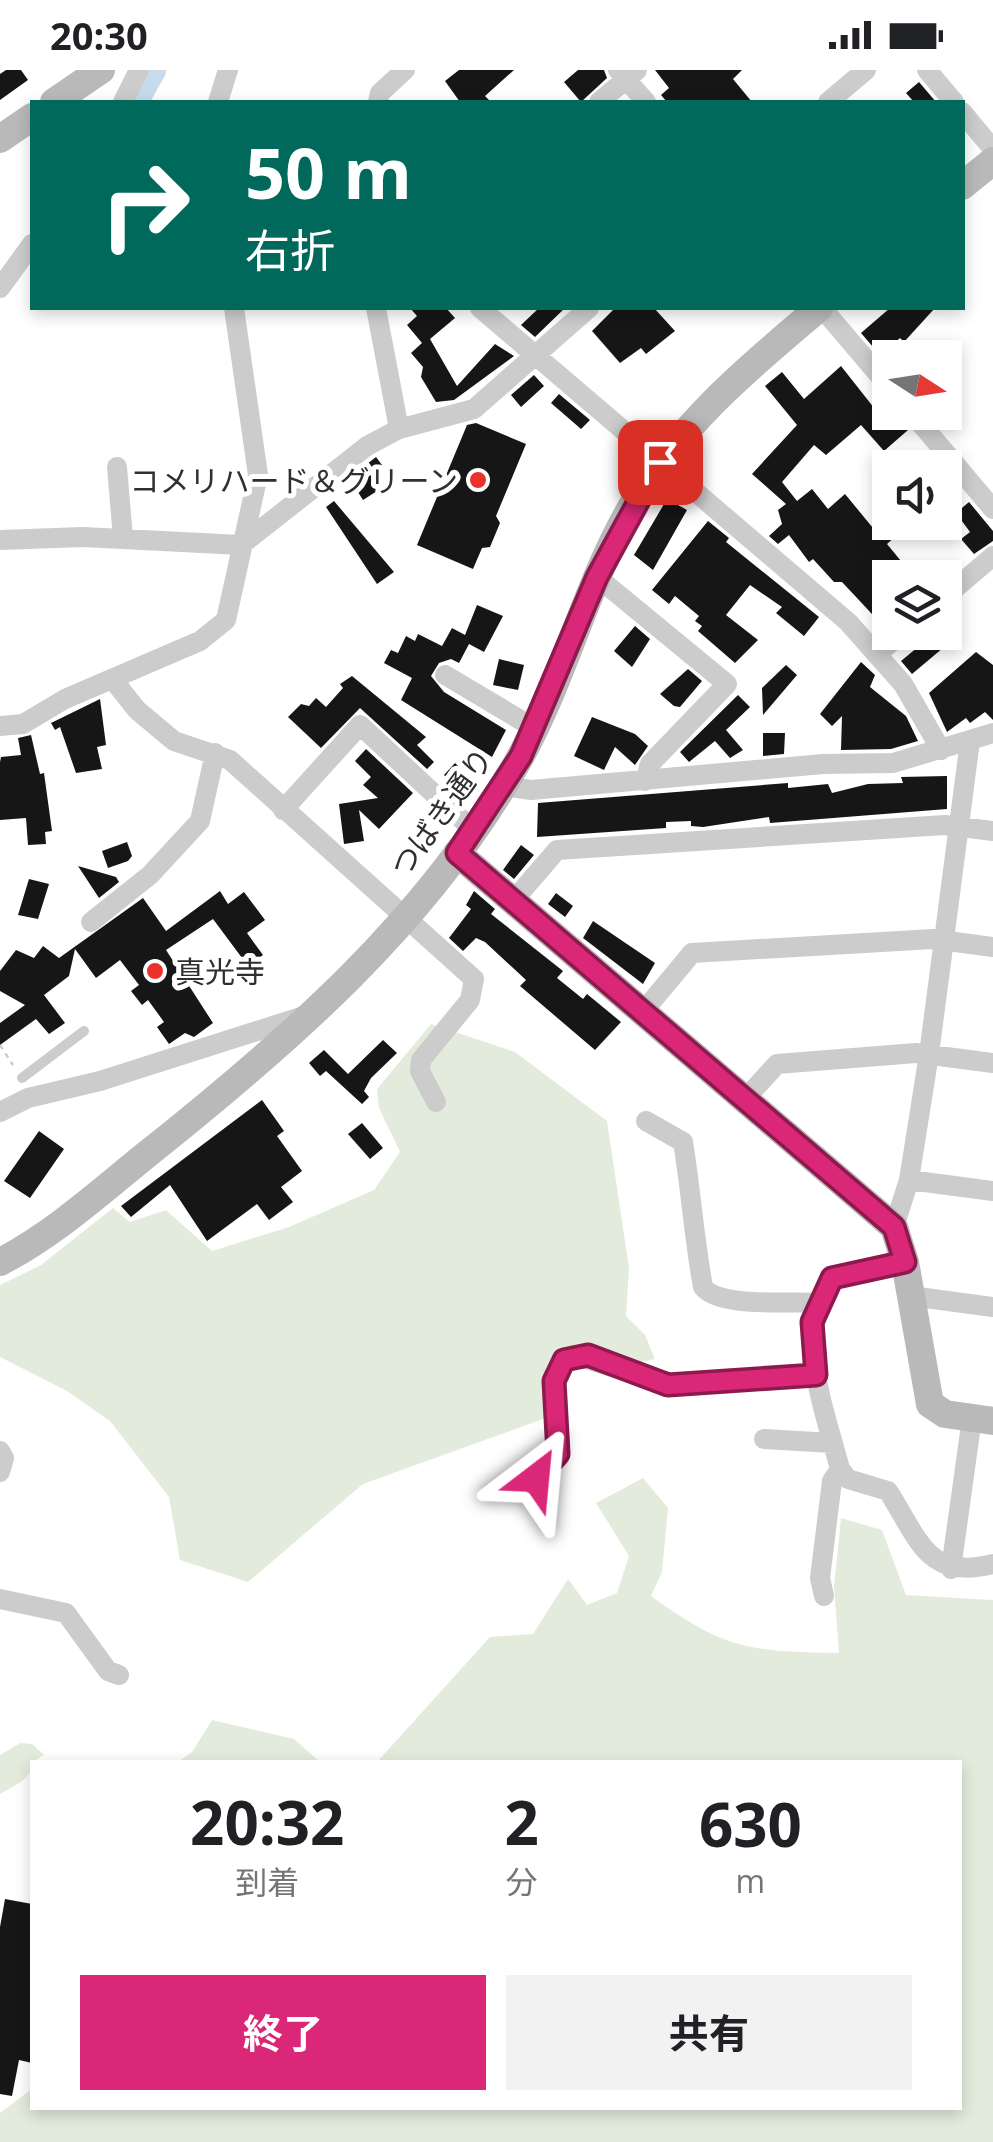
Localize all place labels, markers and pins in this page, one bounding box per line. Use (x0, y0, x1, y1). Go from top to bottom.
pin (618, 420, 703, 505)
place label: コメリハード＆グリーン (130, 460, 458, 501)
marker: コメリハード＆グリーン (467, 469, 489, 491)
place label: 真光寺 (175, 951, 265, 992)
marker: 真光寺 (144, 960, 166, 982)

